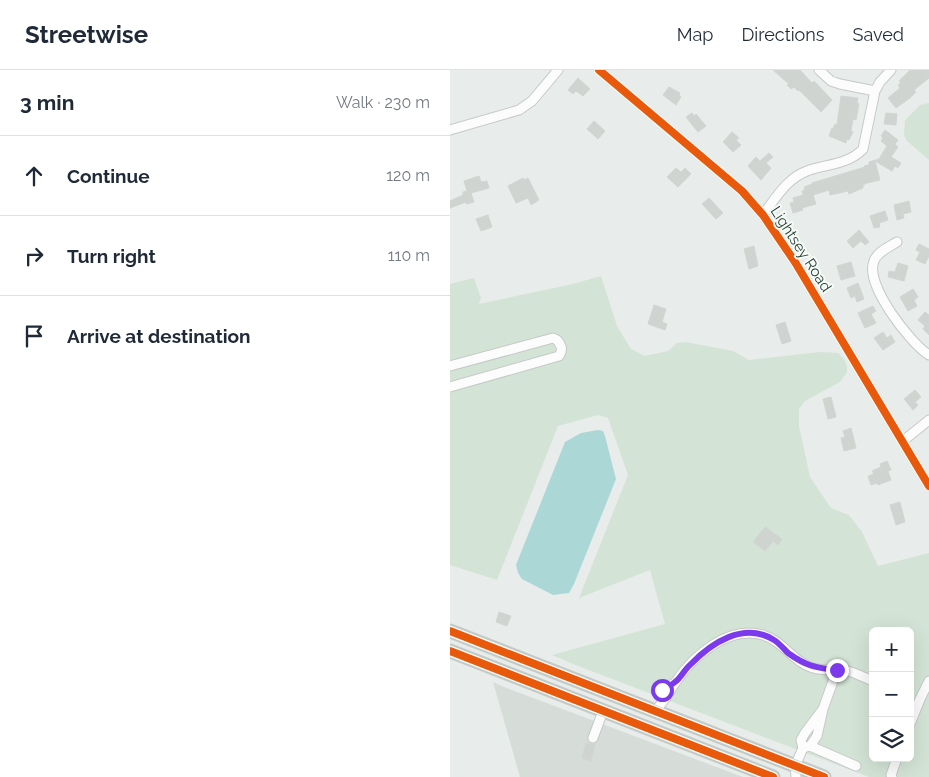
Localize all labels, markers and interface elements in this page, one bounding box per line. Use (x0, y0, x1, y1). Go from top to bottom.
text: Streetwise (25, 20, 148, 49)
text: Map (677, 24, 713, 45)
text: Directions (741, 24, 825, 45)
text: Saved (853, 24, 904, 45)
text: 3 min (20, 90, 74, 115)
text: Walk · 230 m (336, 93, 430, 112)
icon: ahead (20, 162, 48, 190)
text: Continue (67, 165, 150, 187)
text: 120 m (386, 166, 430, 185)
street label: Lightsey Road (767, 203, 835, 295)
icon: right (20, 242, 48, 270)
text: Turn right (67, 245, 156, 267)
text: 110 m (388, 246, 430, 265)
icon: arrive (20, 322, 48, 350)
text: Arrive at destination (67, 325, 251, 347)
map controls (869, 627, 914, 762)
button: + (869, 627, 914, 672)
route end (826, 659, 849, 682)
button: − (869, 672, 914, 717)
route start (651, 679, 674, 702)
button: layers (869, 717, 914, 762)

